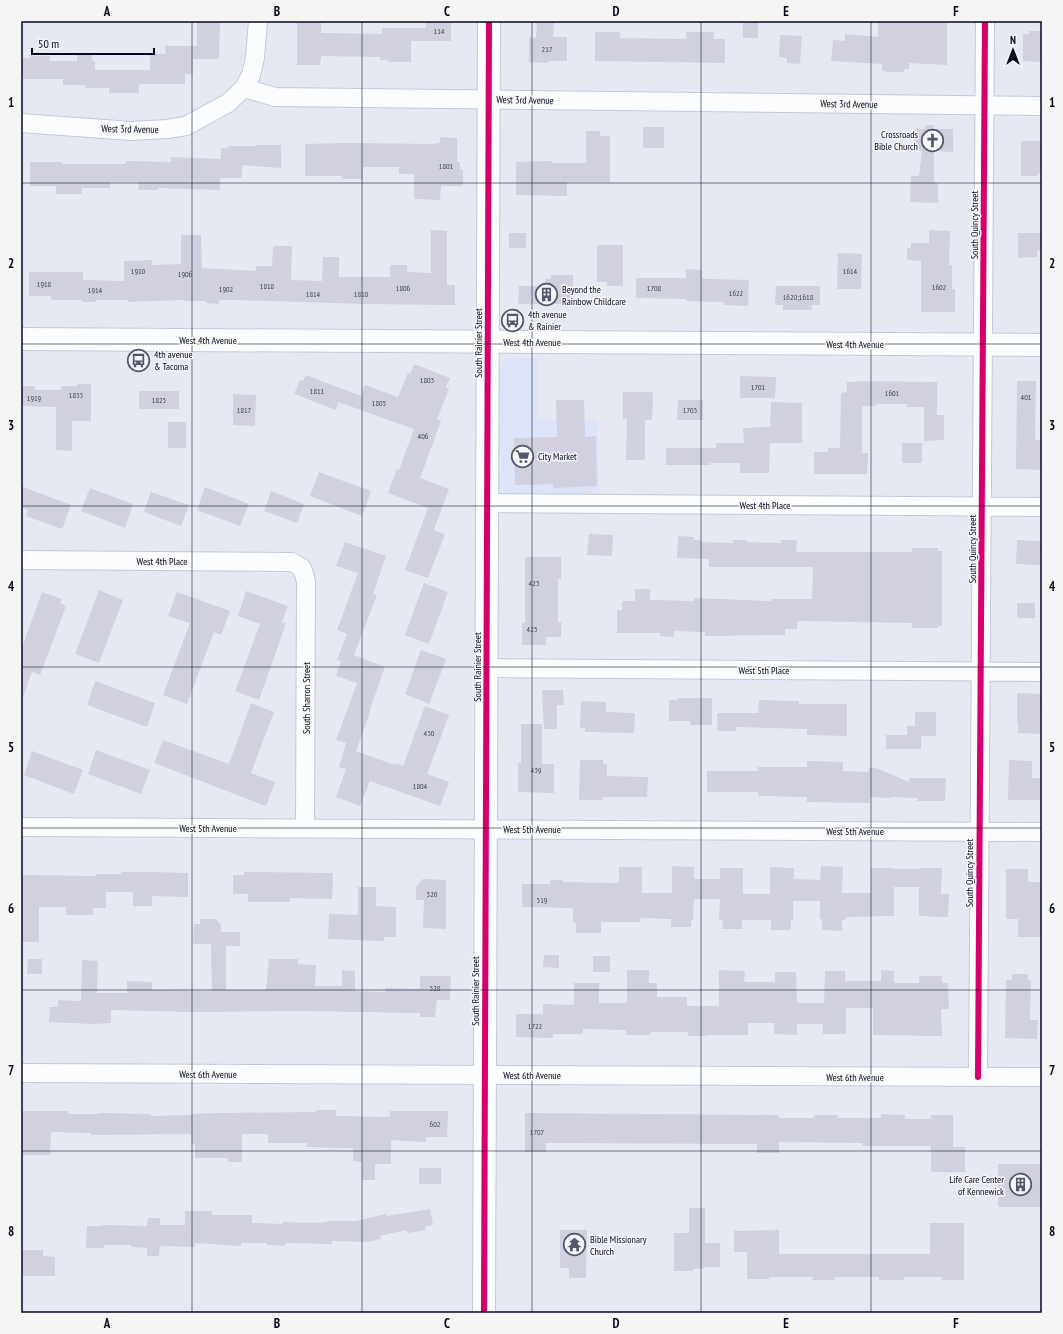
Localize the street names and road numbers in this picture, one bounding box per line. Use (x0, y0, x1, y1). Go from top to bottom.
street label: West 3rd Avenue (496, 93, 554, 107)
street label: West 3rd Avenue (820, 97, 878, 111)
street label: West 3rd Avenue (101, 122, 159, 136)
street label: South Quincy Street (968, 191, 981, 259)
street label: South Rainier Street (472, 308, 485, 378)
street label: West 4th Avenue (179, 334, 237, 347)
street label: West 4th Avenue (503, 336, 561, 349)
street label: West 4th Avenue (826, 338, 884, 351)
street label: West 4th Place (740, 499, 790, 512)
street label: South Quincy Street (966, 515, 979, 583)
street label: West 4th Place (137, 555, 187, 568)
street label: South Rainier Street (471, 632, 484, 702)
street label: South Sharron Street (300, 662, 313, 734)
street label: West 5th Place (739, 664, 789, 677)
street label: West 5th Avenue (179, 822, 237, 835)
street label: West 5th Avenue (503, 823, 561, 836)
street label: West 5th Avenue (826, 825, 884, 838)
street label: South Quincy Street (963, 839, 976, 907)
street label: South Rainier Street (469, 956, 482, 1026)
street label: West 6th Avenue (179, 1068, 237, 1081)
street label: West 6th Avenue (503, 1069, 561, 1082)
street label: West 6th Avenue (826, 1071, 884, 1084)

